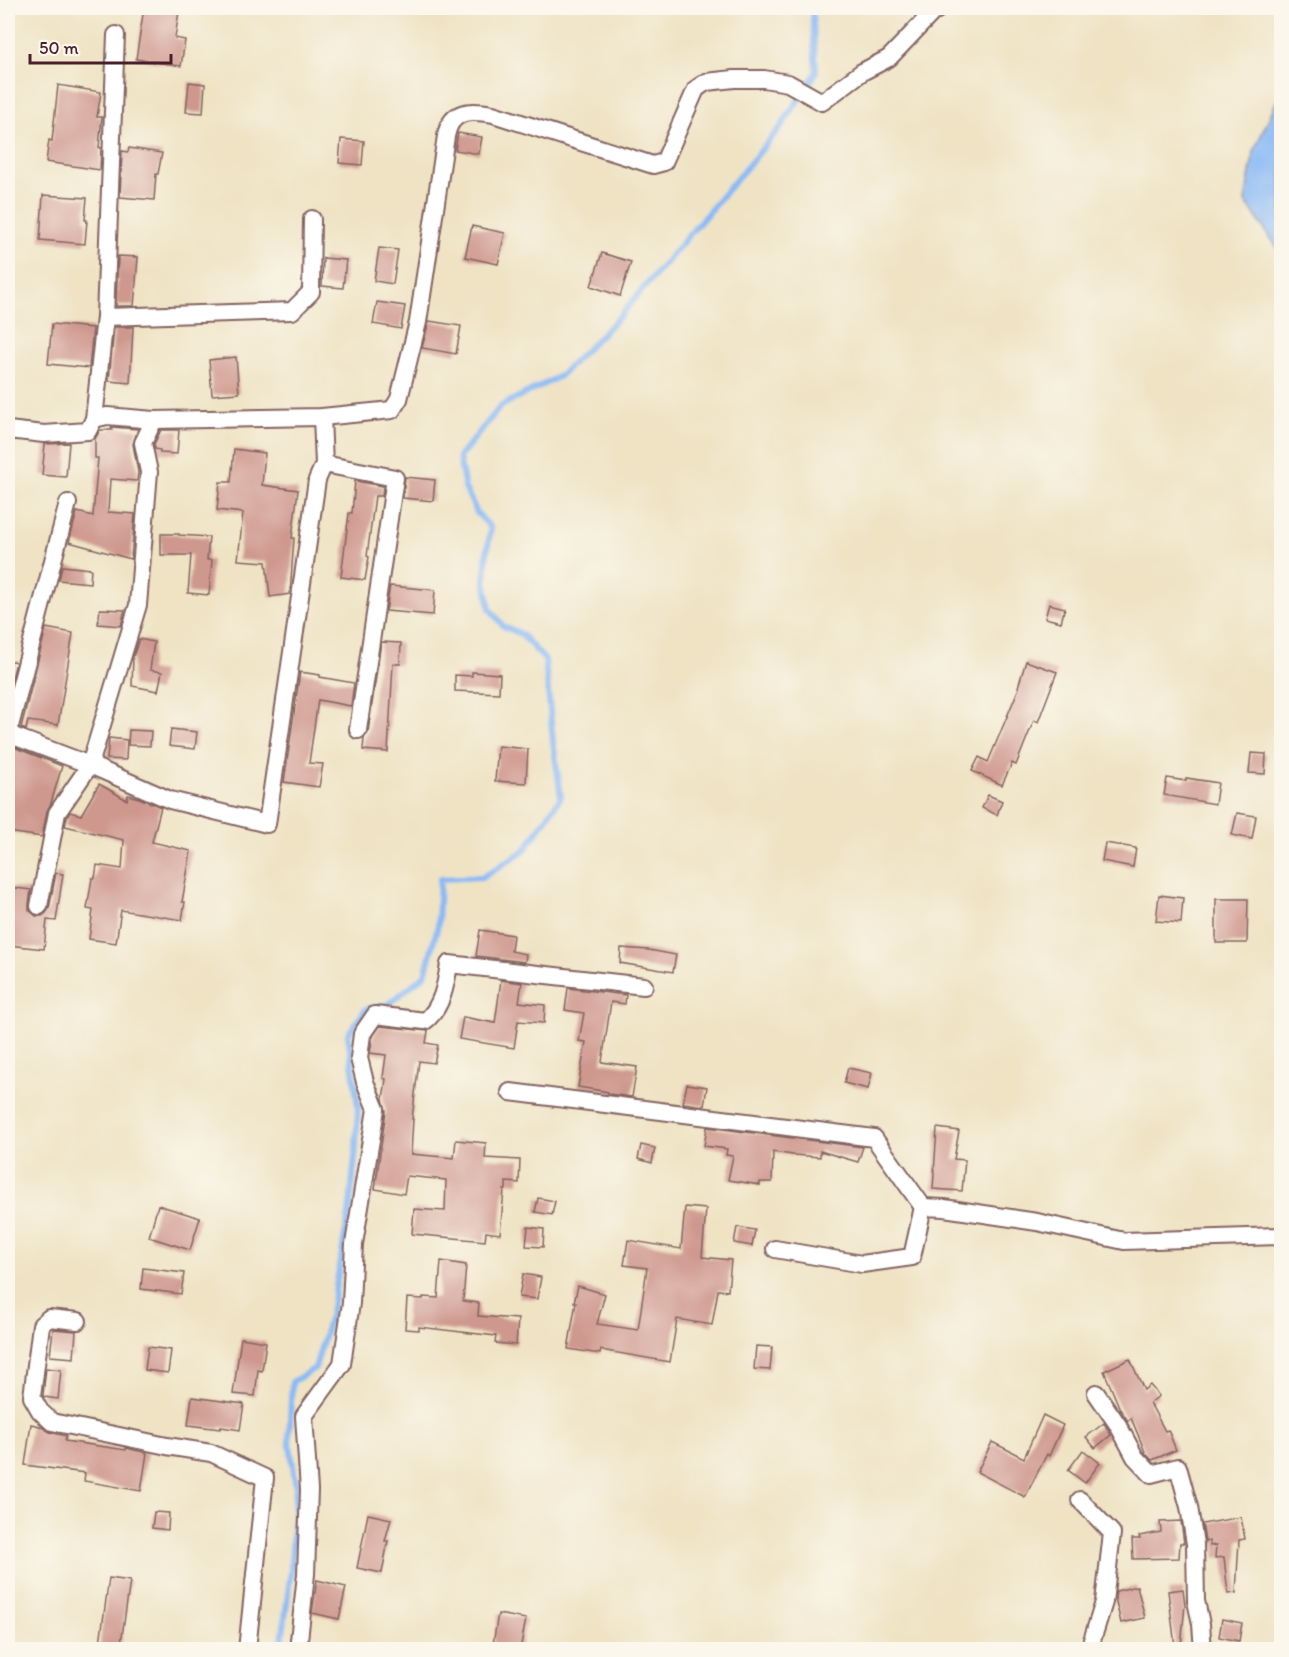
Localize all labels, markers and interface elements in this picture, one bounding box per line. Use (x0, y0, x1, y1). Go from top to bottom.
scale bar (30, 27, 171, 65)
text: 50 m (39, 37, 79, 59)

